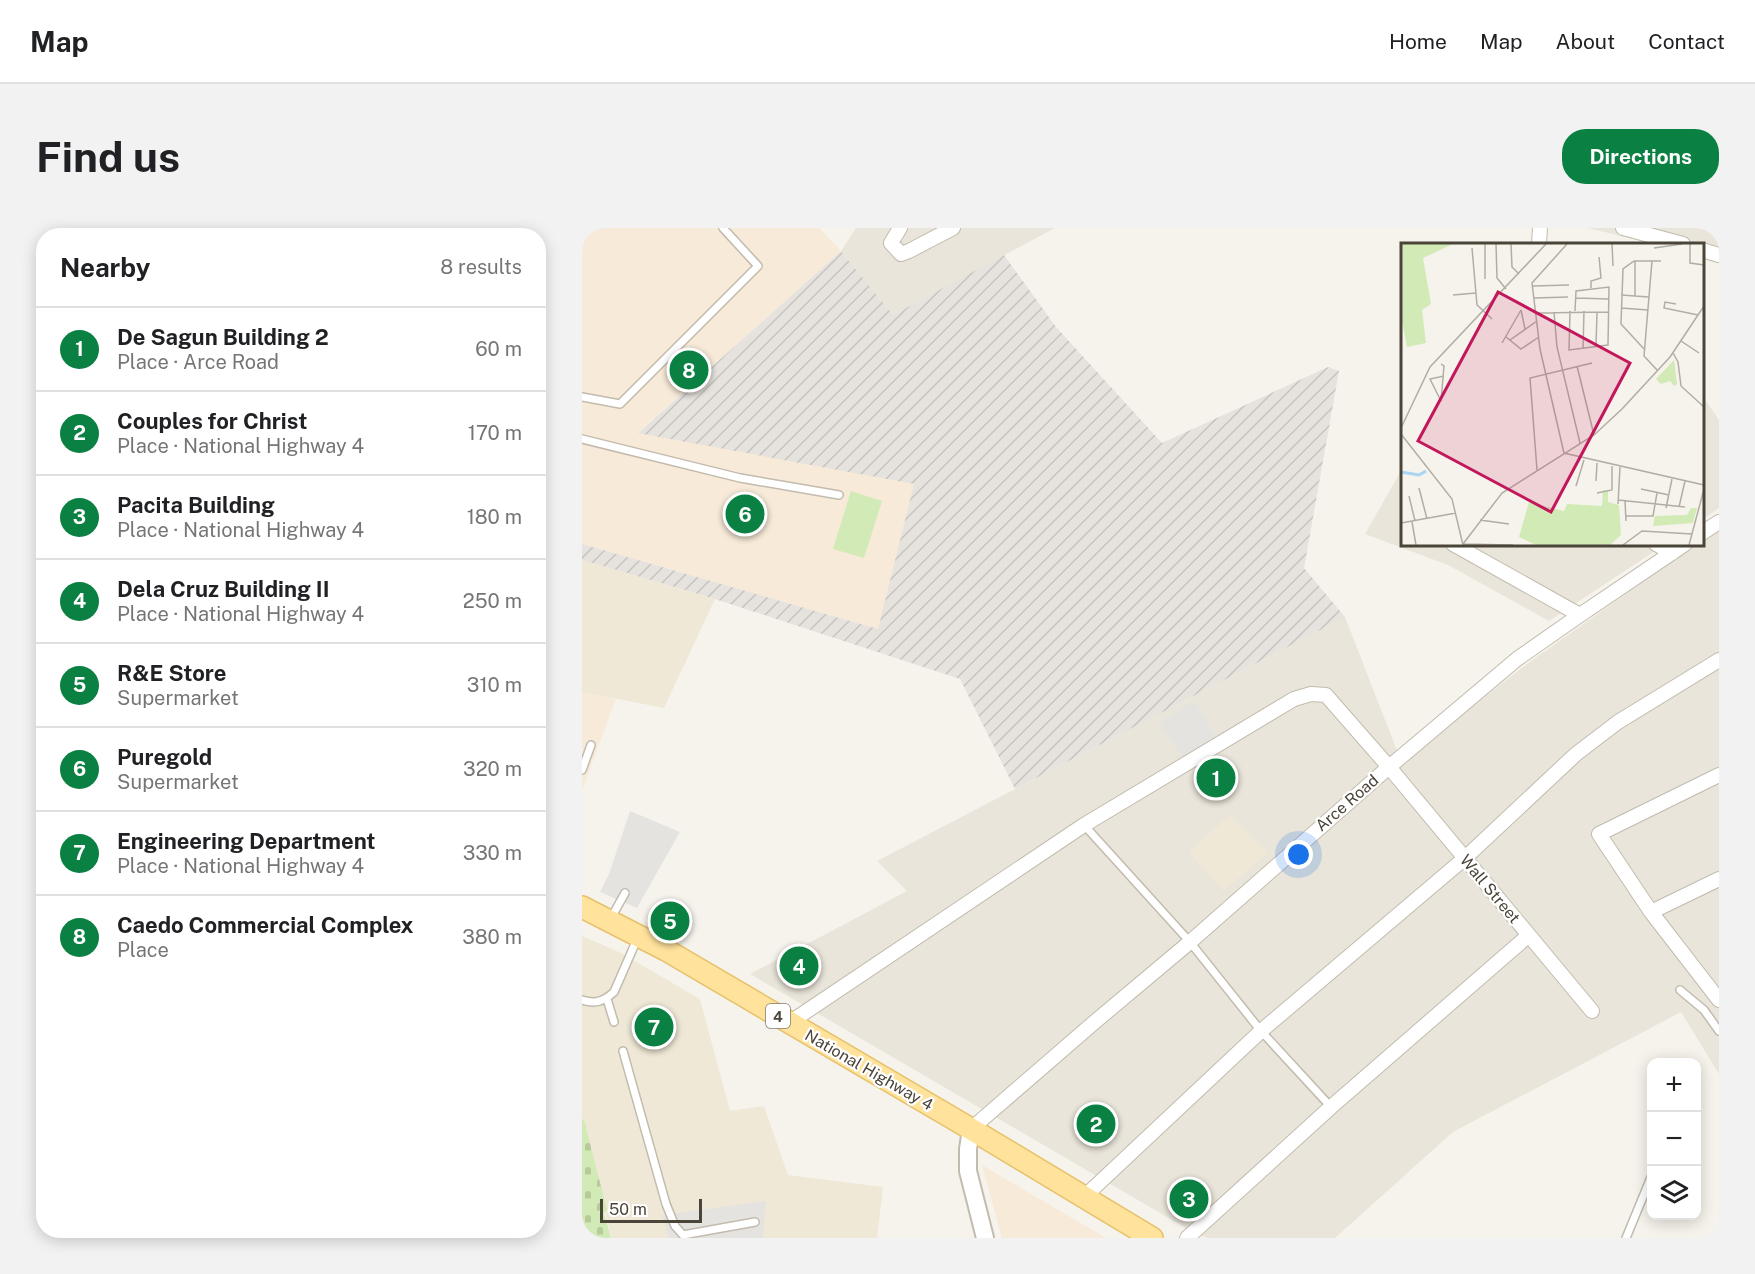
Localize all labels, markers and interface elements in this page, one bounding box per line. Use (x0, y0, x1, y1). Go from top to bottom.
text: Map (30, 25, 89, 58)
text: Home (1389, 29, 1447, 54)
text: Map (1480, 29, 1523, 54)
text: About (1556, 29, 1615, 54)
text: Contact (1648, 29, 1725, 54)
button: Directions (1562, 129, 1719, 184)
text: Find us (36, 132, 180, 181)
inset map (1401, 243, 1704, 546)
text: Nearby (60, 252, 150, 283)
text: 8 results (440, 255, 522, 279)
text: De Sagun Building 2 (117, 324, 329, 350)
text: 1 (75, 337, 84, 361)
text: 60 m (475, 337, 522, 361)
pin: 8 (670, 348, 708, 392)
text: Place · Arce Road (117, 350, 279, 374)
text: Couples for Christ (117, 408, 307, 434)
text: 2 (73, 421, 86, 445)
text: 170 m (468, 421, 522, 445)
text: Place · National Highway 4 (117, 434, 364, 458)
text: Pacita Building (117, 492, 275, 518)
pin: 6 (726, 492, 764, 536)
text: 3 (73, 505, 86, 529)
text: 180 m (467, 505, 522, 529)
text: Place · National Highway 4 (117, 518, 364, 542)
text: Dela Cruz Building II (117, 576, 329, 602)
text: 4 (73, 589, 86, 613)
text: 250 m (463, 589, 522, 613)
text: Place · National Highway 4 (117, 602, 364, 626)
text: R&E Store (117, 660, 227, 686)
text: 5 (73, 673, 86, 697)
text: 310 m (467, 673, 522, 697)
text: Supermarket (117, 686, 239, 710)
text: Puregold (117, 744, 212, 770)
pin: 1 (1196, 756, 1236, 800)
text: 6 (73, 757, 86, 781)
text: 320 m (463, 757, 522, 781)
text: Supermarket (117, 770, 239, 794)
street label: Arce Road (1312, 771, 1382, 835)
text: Engineering Department (117, 828, 375, 854)
your location (1284, 840, 1313, 869)
text: 7 (73, 841, 86, 865)
text: 330 m (463, 841, 522, 865)
street label: Wall Street (1456, 851, 1524, 927)
text: Place · National Highway 4 (117, 854, 364, 878)
pin: 5 (650, 898, 689, 944)
text: Caedo Commercial Complex (117, 912, 414, 938)
text: 8 (73, 925, 86, 949)
text: 380 m (462, 925, 522, 949)
text: Place (117, 938, 169, 962)
pin: 4 (780, 944, 818, 988)
pin: 7 (634, 1004, 674, 1050)
road number: 4 (766, 1004, 790, 1028)
street label: National Highway 4 (801, 1026, 937, 1114)
map controls (1647, 1058, 1701, 1220)
button: + (1647, 1058, 1701, 1112)
pin: 2 (1076, 1102, 1116, 1146)
button: − (1647, 1112, 1701, 1166)
button: layers (1647, 1166, 1701, 1220)
pin: 3 (1170, 1176, 1208, 1222)
scale bar (600, 1196, 702, 1224)
text: 50 m (609, 1200, 647, 1219)

